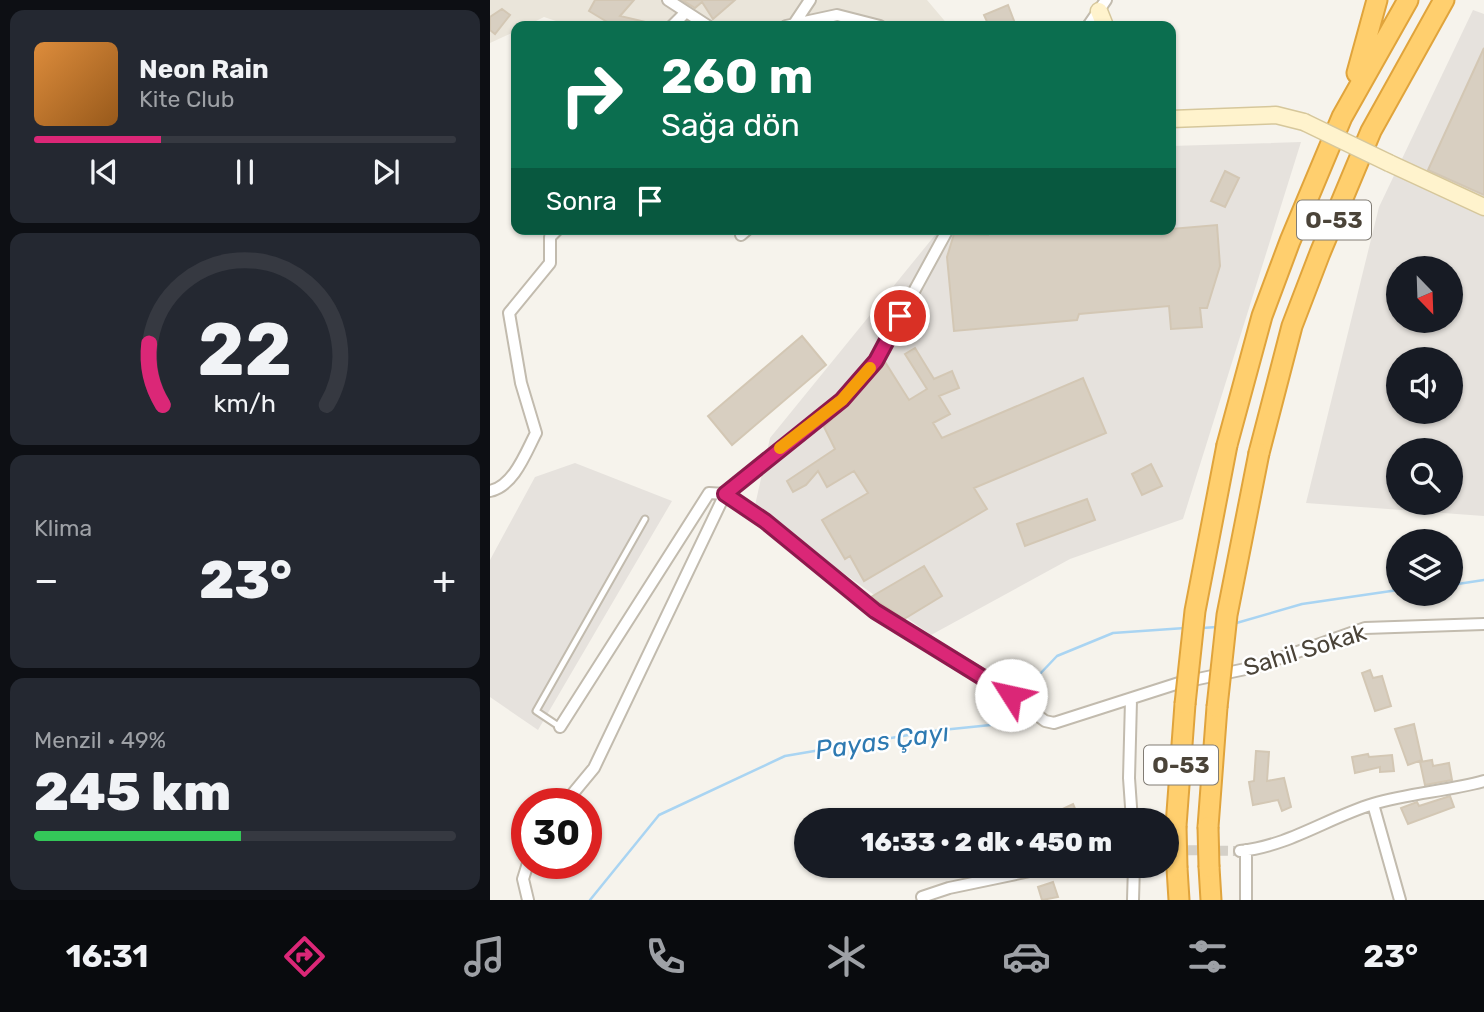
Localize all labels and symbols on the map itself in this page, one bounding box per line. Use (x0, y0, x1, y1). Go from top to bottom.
road number: O-53 (1297, 200, 1371, 240)
north arrow (1386, 256, 1463, 332)
pin (870, 286, 930, 346)
street label: Sahil Sokak (1240, 618, 1370, 682)
position arrow (974, 658, 1048, 732)
water label: Payas Çayı (813, 717, 951, 766)
road number: O-53 (1144, 746, 1218, 785)
speed limit sign: 30 (511, 788, 602, 879)

